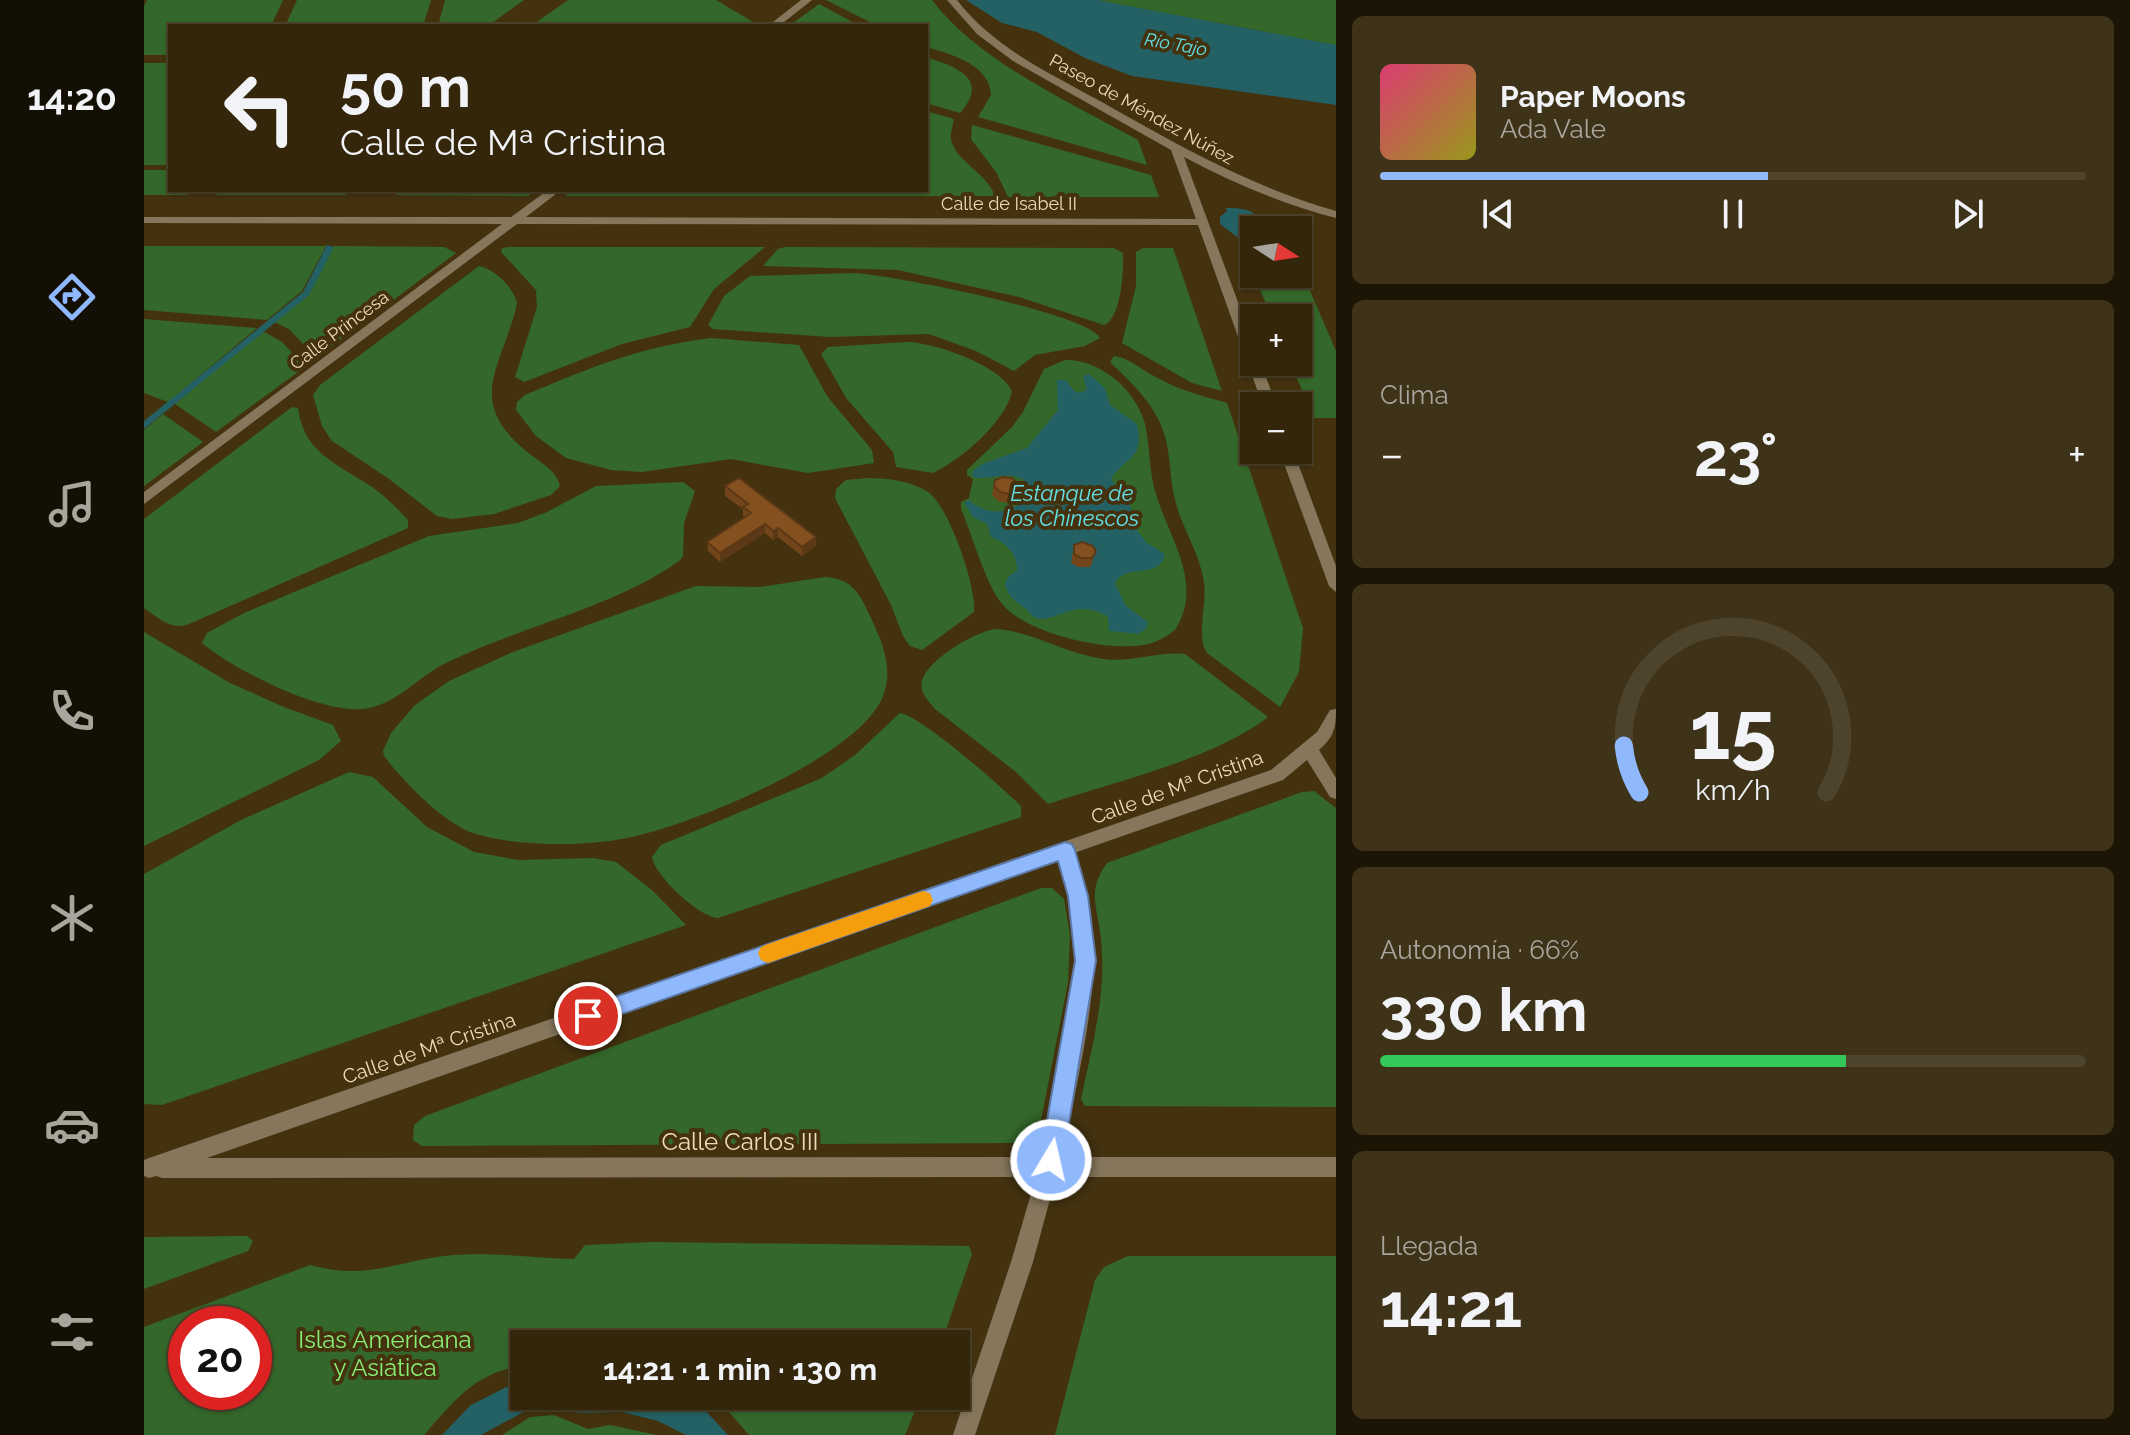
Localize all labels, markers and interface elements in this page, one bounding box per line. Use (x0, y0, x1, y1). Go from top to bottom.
water label: Río Tajo (1143, 28, 1209, 60)
street label: Paseo de Méndez Núñez (1046, 49, 1238, 169)
text: 50 m (340, 54, 471, 120)
icon: left (208, 56, 312, 160)
text: 14:20 (27, 76, 117, 118)
text: Paper Moons (1500, 79, 1686, 114)
text: Ada Vale (1500, 114, 1606, 144)
text: Calle de Mª Cristina (340, 121, 666, 163)
icon: previous (1476, 192, 1520, 236)
icon: pause (1711, 192, 1755, 236)
icon: next (1946, 192, 1990, 236)
street label: Calle de Isabel II (941, 193, 1077, 214)
north arrow (1240, 216, 1312, 288)
map controls (1240, 216, 1312, 464)
icon: directions (44, 269, 100, 325)
street label: Calle Princesa (286, 286, 392, 374)
button: + (1240, 304, 1312, 376)
text: Clima (1380, 380, 1449, 410)
button: − (1240, 392, 1312, 464)
text: 23° (1694, 420, 1777, 490)
text: − (1380, 429, 1404, 480)
text: + (2068, 429, 2086, 480)
icon: music (44, 476, 100, 532)
water label: Estanque de los Chinescos (1005, 480, 1139, 531)
text: 15 (1689, 681, 1777, 778)
icon: phone (44, 683, 100, 739)
street label: Calle de Mª Cristina (1088, 745, 1266, 829)
text: km/h (1695, 774, 1771, 808)
icon: climate (44, 890, 100, 946)
text: Autonomía · 66% (1380, 935, 1579, 965)
text: 330 km (1380, 975, 1588, 1045)
pin (554, 982, 622, 1050)
icon: arrive (566, 994, 610, 1038)
street label: Calle de Mª Cristina (339, 1007, 519, 1089)
icon: car (44, 1097, 100, 1153)
position arrow (1009, 1118, 1093, 1202)
street label: Calle Carlos III (661, 1127, 819, 1156)
text: Llegada (1380, 1231, 1478, 1261)
text: 14:21 (1380, 1271, 1522, 1341)
icon: filters (44, 1304, 100, 1360)
speed limit sign: 20 (168, 1306, 272, 1410)
park label: Islas Americana y Asiática (298, 1325, 472, 1382)
text: 14:21 · 1 min · 130 m (603, 1352, 877, 1387)

